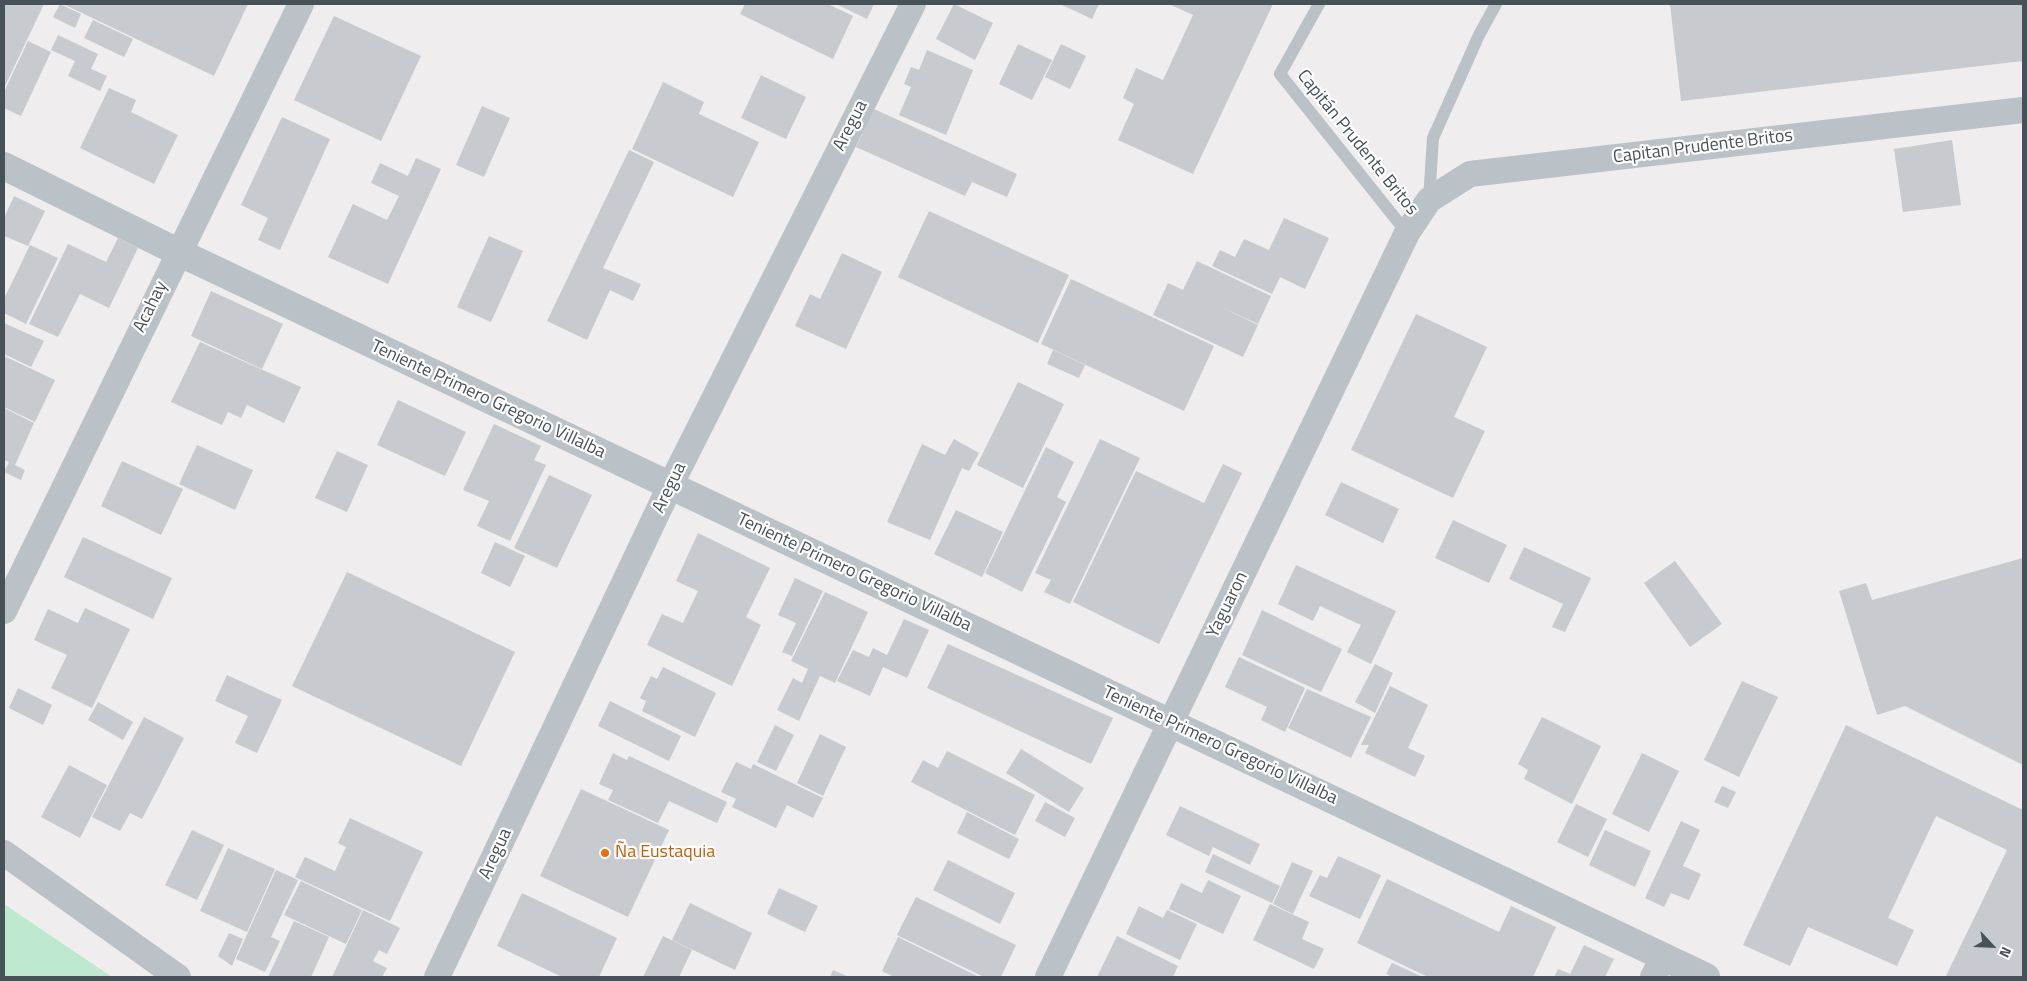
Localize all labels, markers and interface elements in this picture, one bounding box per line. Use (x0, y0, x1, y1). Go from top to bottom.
street label: Capitán Prudente Britos (1292, 66, 1422, 220)
street label: Aregua (829, 97, 873, 155)
street label: Capitan Prudente Britos (1612, 125, 1794, 169)
street label: Acahay (129, 278, 173, 336)
street label: Teniente Primero Gregorio Villalba (367, 336, 609, 464)
street label: Aregua (649, 459, 691, 517)
street label: Teniente Primero Gregorio Villalba (733, 509, 975, 637)
street label: Yaguaron (1203, 569, 1253, 641)
street label: Teniente Primero Gregorio Villalba (1099, 682, 1341, 810)
street label: Aregua (475, 825, 517, 883)
place label: Ña Eustaquia (615, 842, 715, 864)
marker: Ña Eustaquia (599, 847, 611, 859)
north arrow (1967, 921, 2017, 971)
text: N (1994, 944, 2018, 961)

